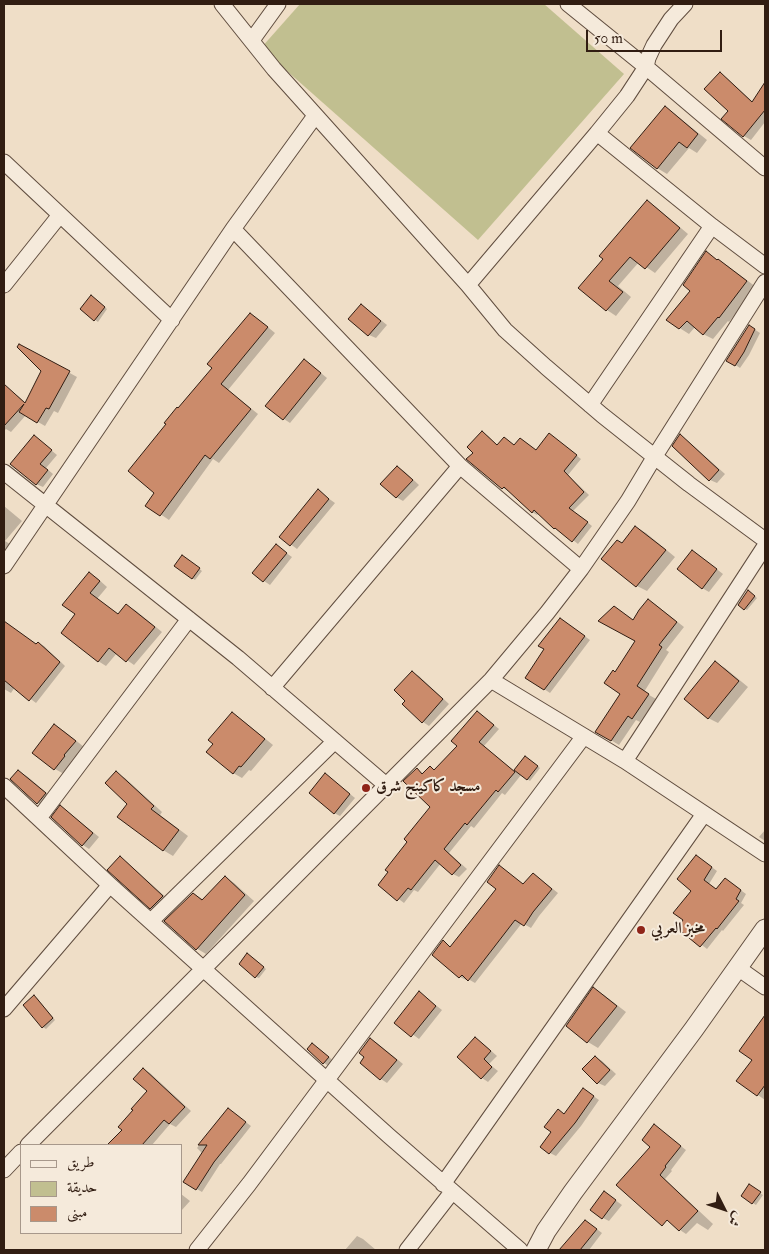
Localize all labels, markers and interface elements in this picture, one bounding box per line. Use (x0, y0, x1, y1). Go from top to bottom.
scale bar (589, 20, 725, 52)
text: 50 m (594, 29, 623, 48)
place label: مسجد كاكينج شرق (376, 778, 480, 798)
marker: مسجد كاكينج شرق (360, 782, 372, 794)
place label: مخبز العربي (651, 920, 705, 940)
marker: مخبز العربي (635, 924, 647, 936)
legend (20, 1144, 182, 1234)
text: طريق (67, 1153, 94, 1172)
text: حديقة (67, 1178, 97, 1197)
north arrow (699, 1184, 749, 1234)
text: مبنى (67, 1203, 87, 1222)
text: ش (725, 1208, 747, 1230)

